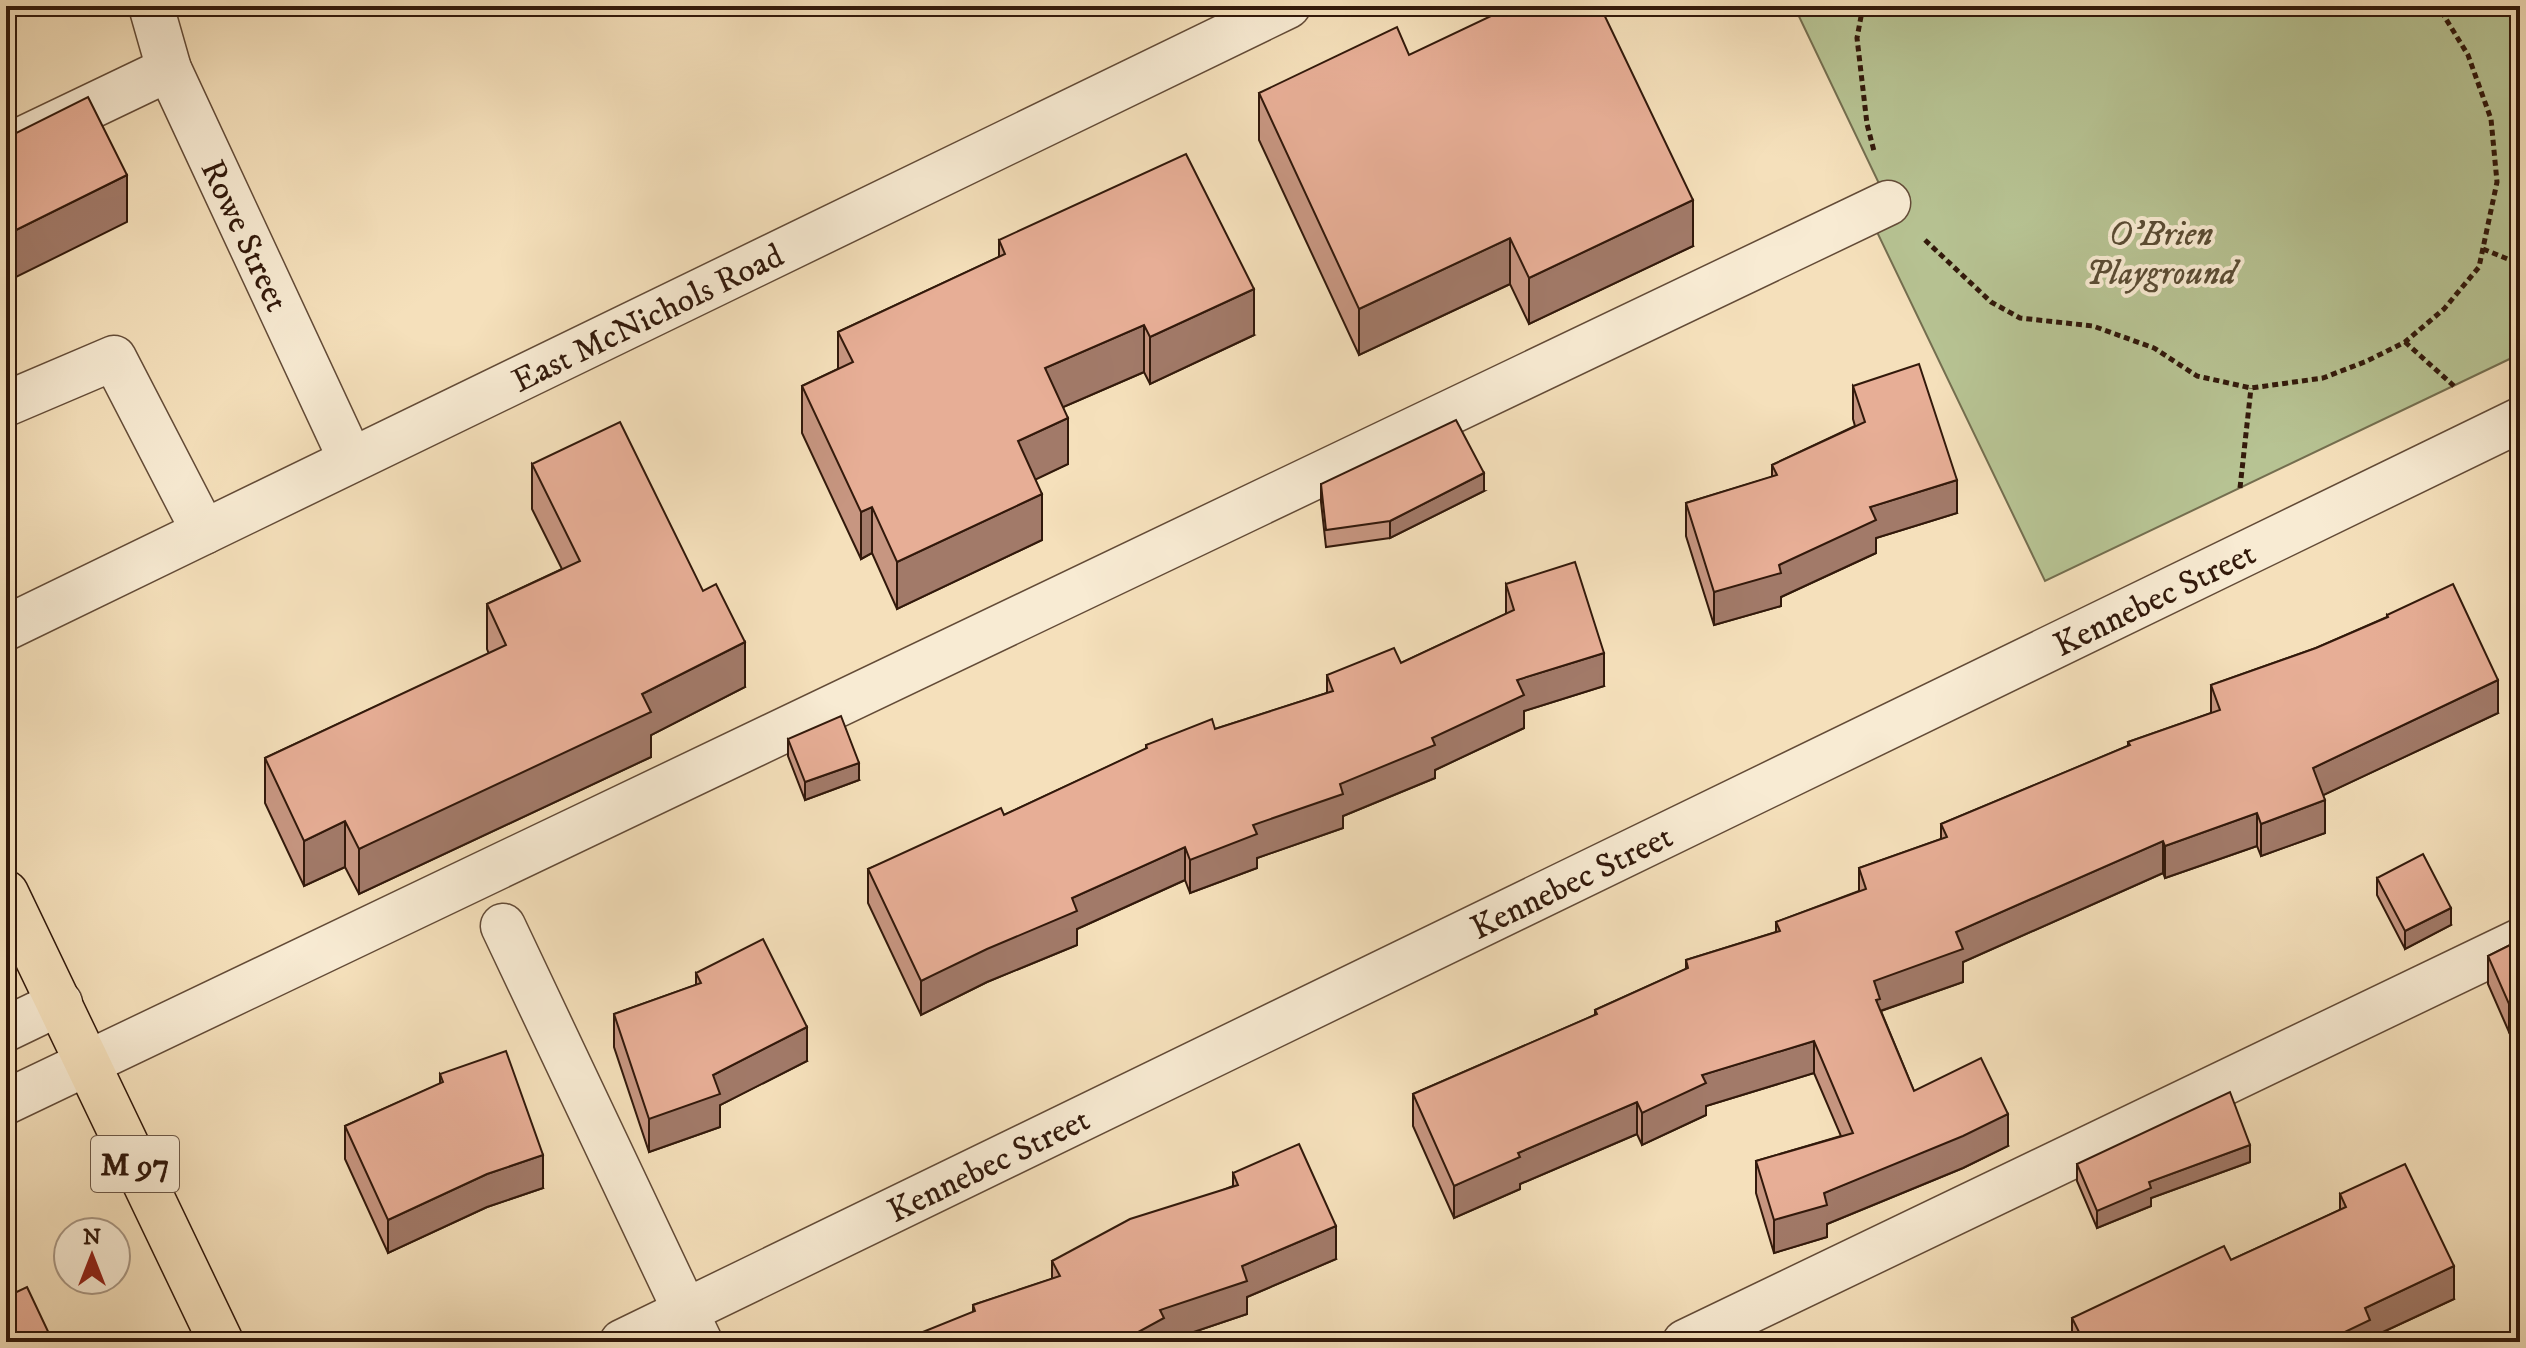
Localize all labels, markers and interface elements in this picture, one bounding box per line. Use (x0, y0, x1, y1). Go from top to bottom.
street label: Rowe Street (191, 153, 298, 318)
park label: O'Brien Playground (2086, 214, 2241, 295)
street label: East McNichols Road (505, 235, 790, 403)
street label: Kennebec Street (2047, 533, 2263, 667)
street label: Kennebec Street (1464, 816, 1680, 950)
street label: Kennebec Street (881, 1099, 1097, 1233)
road number: M 97 (91, 1136, 179, 1192)
north arrow (52, 1216, 132, 1296)
text: N (83, 1224, 101, 1251)

